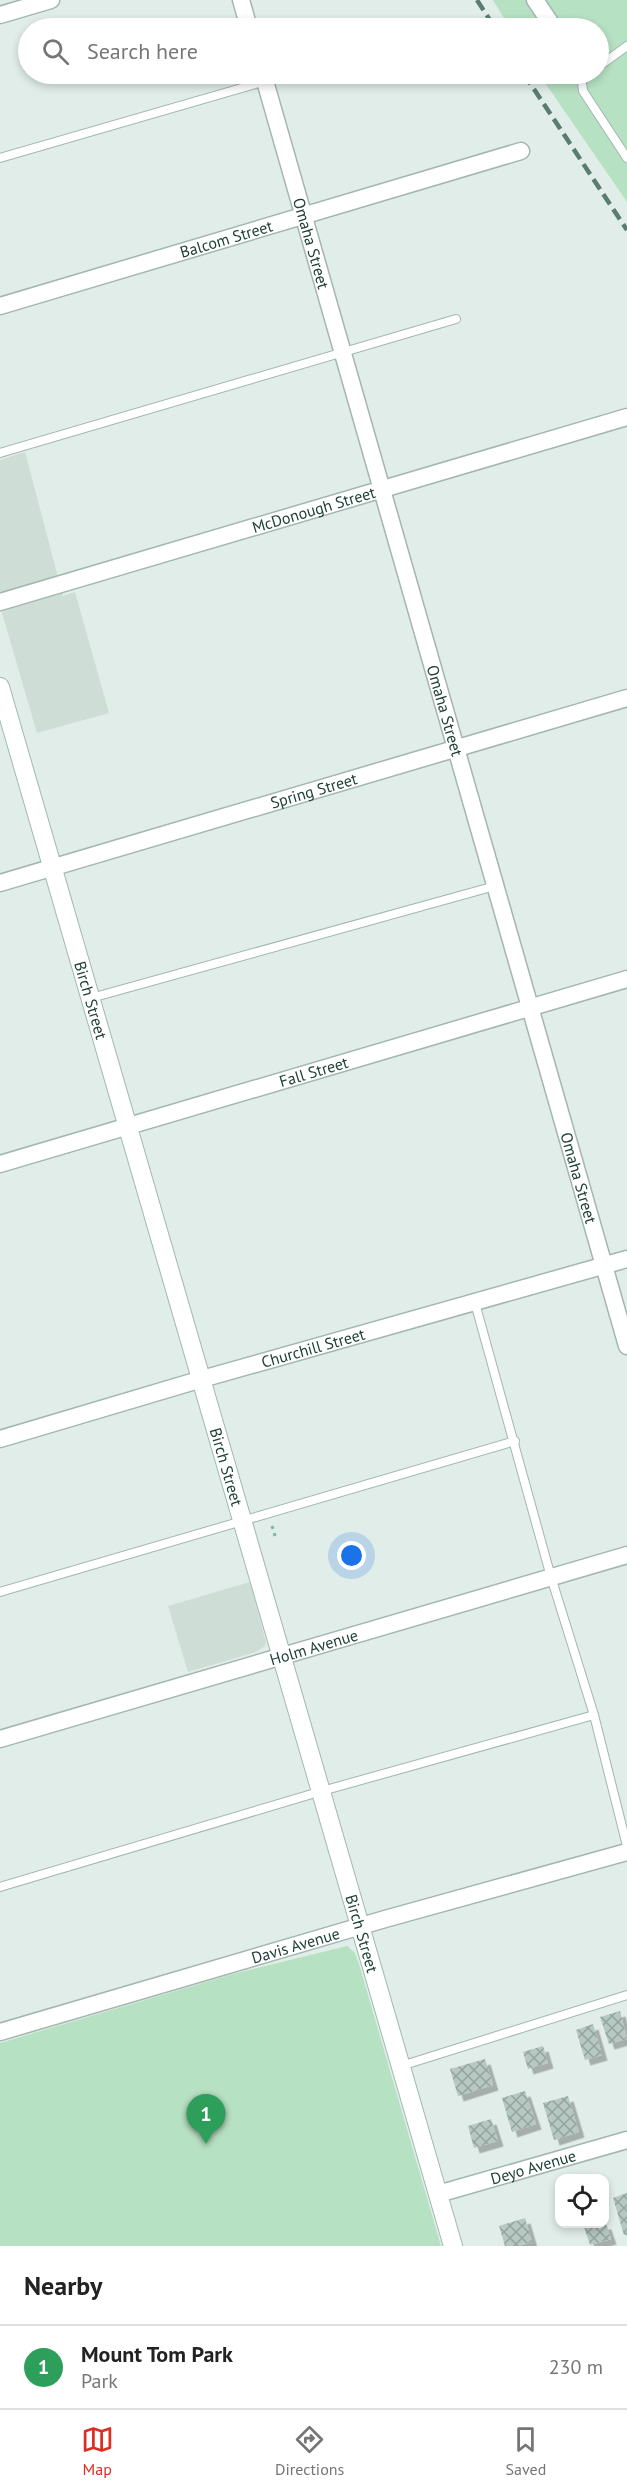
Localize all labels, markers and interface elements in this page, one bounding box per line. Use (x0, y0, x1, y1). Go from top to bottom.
search box (18, 18, 609, 84)
icon: search (39, 35, 72, 68)
text: Search here (87, 37, 198, 65)
street label: Omaha Street (289, 195, 334, 292)
street label: Balcom Street (178, 215, 275, 262)
street label: McDonough Street (250, 482, 378, 537)
street label: Omaha Street (423, 663, 468, 759)
street label: Spring Street (268, 768, 360, 813)
street label: Birch Street (70, 959, 112, 1042)
street label: Fall Street (277, 1052, 351, 1091)
street label: Omaha Street (556, 1130, 602, 1226)
street label: Churchill Street (259, 1323, 368, 1372)
street label: Birch Street (206, 1425, 248, 1509)
your location (337, 1541, 366, 1570)
street label: Holm Avenue (267, 1625, 360, 1669)
street label: Birch Street (341, 1892, 383, 1975)
street label: Davis Avenue (249, 1923, 342, 1968)
pin: 1 (186, 2094, 226, 2144)
street label: Deyo Avenue (488, 2145, 578, 2188)
map controls (555, 2174, 609, 2228)
button: locate (555, 2174, 609, 2228)
text: Nearby (24, 2269, 102, 2302)
text: Mount Tom Park (81, 2340, 233, 2368)
text: 1 (38, 2354, 49, 2380)
text: 230 m (549, 2354, 603, 2380)
text: Park (81, 2368, 118, 2394)
tab: Map (81, 2423, 114, 2479)
tab: Directions (275, 2423, 344, 2479)
tab: Saved (506, 2423, 546, 2479)

